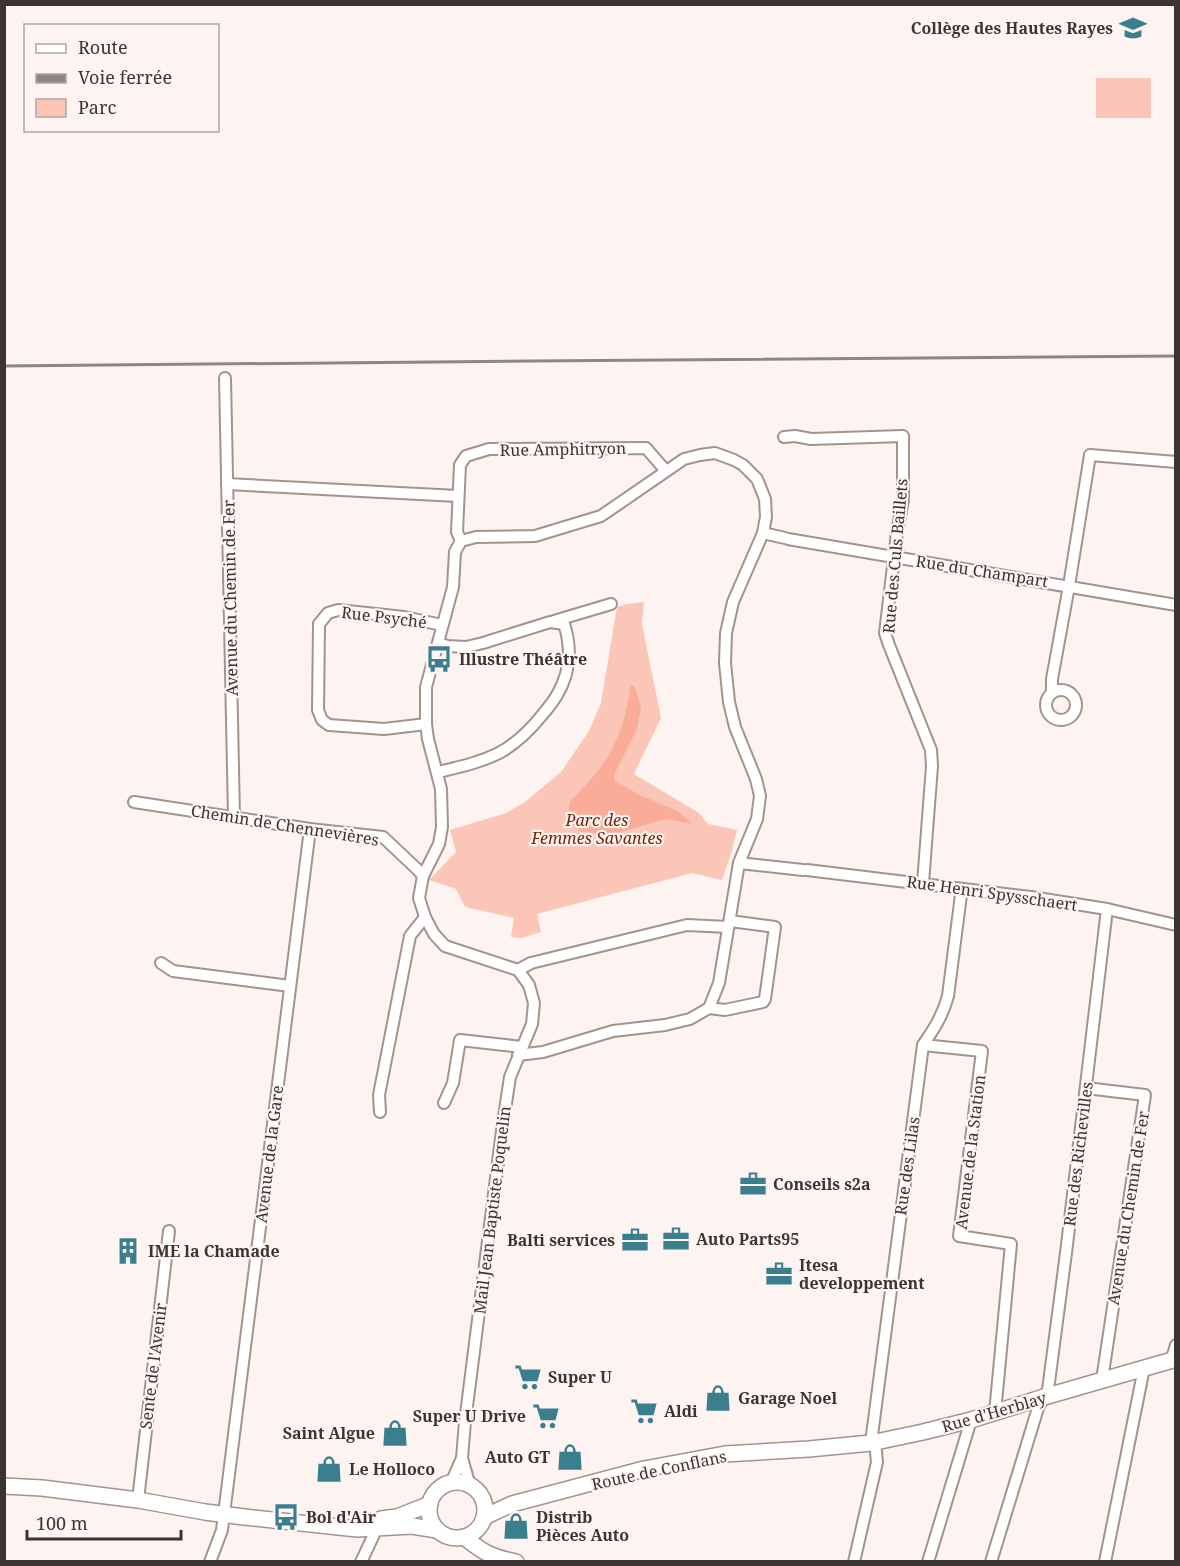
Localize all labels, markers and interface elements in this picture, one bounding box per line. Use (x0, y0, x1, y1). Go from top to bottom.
school or university icon: Collège des Hautes Rayes (1118, 13, 1148, 43)
place label: Collège des Hautes Rayes (911, 17, 1113, 39)
legend (24, 24, 219, 132)
text: Route (78, 35, 128, 59)
text: Voie ferrée (78, 65, 172, 89)
text: Parc (78, 95, 116, 119)
street label: Rue Amphitryon (499, 437, 627, 461)
street label: Rue des Culs Baillets (877, 478, 913, 634)
street label: Avenue du Chemin de Fer (217, 499, 243, 696)
street label: Rue du Champart (914, 550, 1050, 592)
street label: Rue Psyché (340, 601, 428, 633)
bus stop icon: Illustre Théâtre (424, 644, 454, 674)
place label: Illustre Théâtre (459, 648, 587, 670)
street label: Chemin de Chennevières (190, 799, 380, 851)
park label: Parc des Femmes Savantes (530, 809, 663, 849)
street label: Rue Henri Spysschaert (905, 870, 1079, 916)
street label: Avenue de la Station (950, 1073, 990, 1231)
street label: Rue des Richevilles (1058, 1080, 1098, 1228)
street label: Avenue de la Gare (250, 1084, 288, 1224)
street label: Mail Jean Baptiste Poquelin (468, 1105, 516, 1315)
street label: Avenue du Chemin de Fer (1102, 1109, 1154, 1307)
street label: Rue des Lilas (889, 1115, 925, 1217)
office icon: Conseils s2a (738, 1169, 768, 1199)
place label: Conseils s2a (773, 1173, 871, 1195)
office icon: Auto Parts95 (661, 1224, 691, 1254)
office icon: Balti services (620, 1225, 650, 1255)
place label: Auto Parts95 (696, 1228, 799, 1250)
place label: Balti services (507, 1229, 615, 1251)
building icon: IME la Chamade (113, 1236, 143, 1266)
place label: IME la Chamade (148, 1240, 280, 1262)
place label: Itesa developpement (799, 1254, 925, 1294)
office icon: Itesa developpement (764, 1259, 794, 1289)
street label: Sente de l'Avenir (134, 1301, 172, 1430)
supermarket icon: Super U (513, 1362, 543, 1392)
place label: Super U (548, 1366, 612, 1388)
shop icon: Garage Noel (703, 1383, 733, 1413)
street label: Rue d'Herblay (939, 1386, 1050, 1437)
place label: Garage Noel (738, 1387, 837, 1409)
supermarket icon: Aldi (629, 1396, 659, 1426)
place label: Aldi (664, 1400, 698, 1422)
supermarket icon: Super U Drive (531, 1401, 561, 1431)
place label: Super U Drive (413, 1405, 526, 1427)
shop icon: Saint Algue (380, 1418, 410, 1448)
place label: Saint Algue (283, 1422, 375, 1444)
shop icon: Auto GT (555, 1442, 585, 1472)
street label: Route de Conflans (590, 1445, 728, 1495)
place label: Auto GT (485, 1446, 551, 1468)
shop icon: Le Holloco (314, 1454, 344, 1484)
place label: Le Holloco (349, 1458, 435, 1480)
bus stop icon: Bol d'Air (271, 1502, 301, 1532)
scale bar (27, 1503, 182, 1541)
place label: Bol d'Air (306, 1506, 377, 1528)
place label: Distrib Pièces Auto (536, 1506, 629, 1546)
text: 100 m (36, 1511, 88, 1535)
shop icon: Distrib Pièces Auto (501, 1511, 531, 1541)

